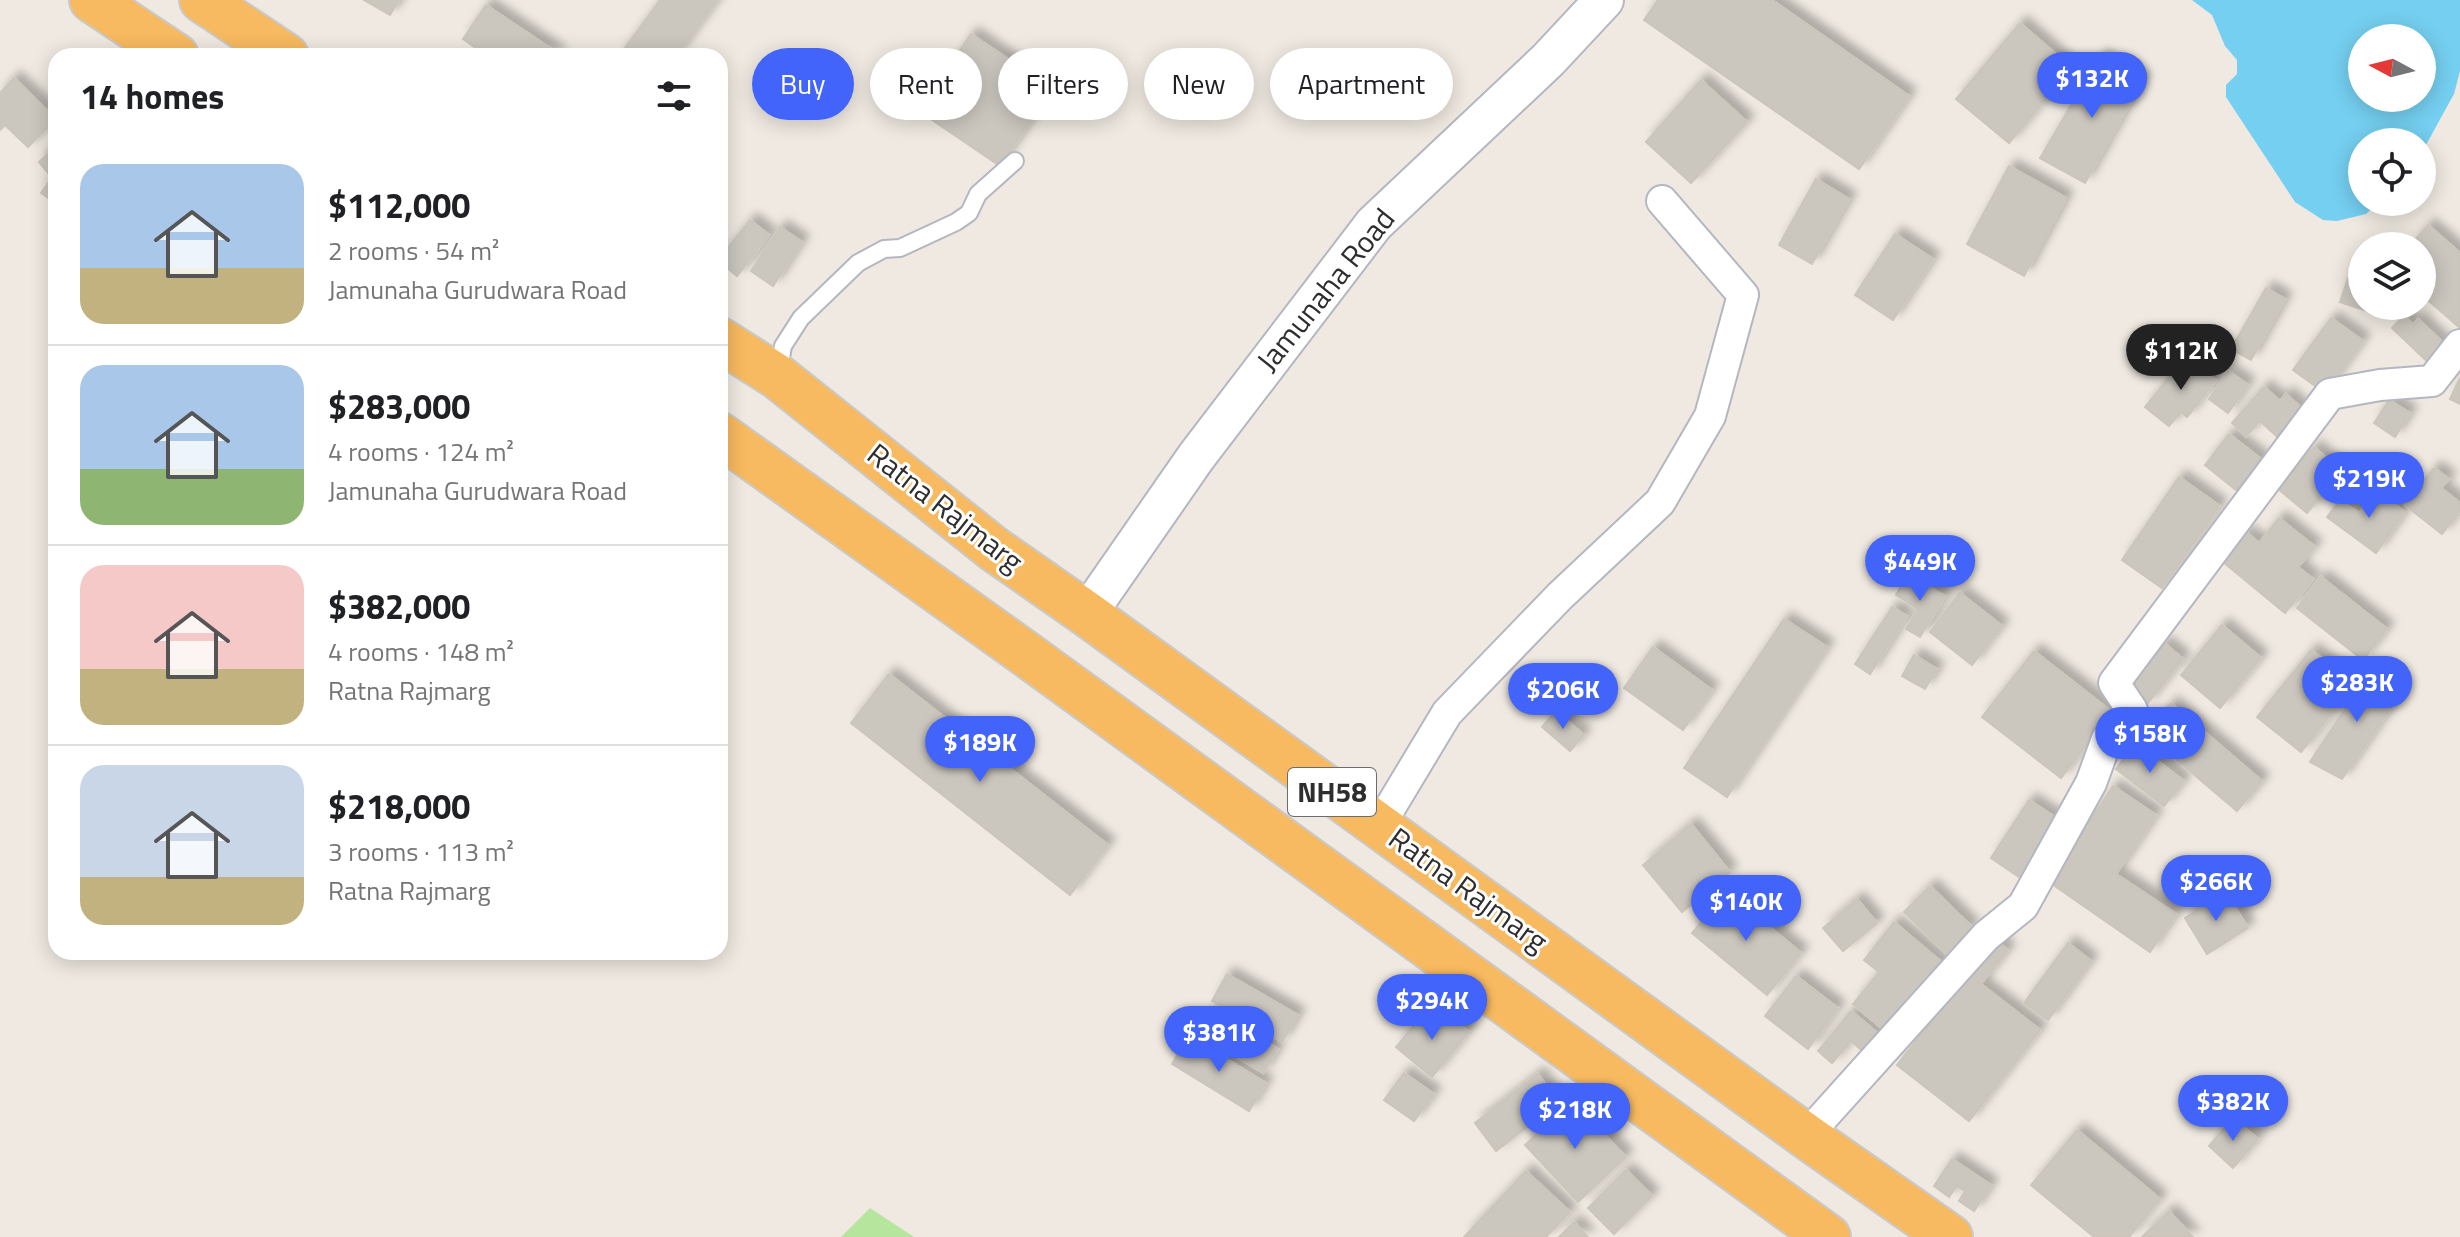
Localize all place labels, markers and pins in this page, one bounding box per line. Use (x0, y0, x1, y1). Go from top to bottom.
pin: $132K (2036, 52, 2148, 120)
pin: $112K (2125, 324, 2237, 392)
pin: $219K (2313, 452, 2425, 520)
pin: $449K (1864, 535, 1976, 603)
pin: $283K (2301, 656, 2413, 724)
pin: $206K (1507, 663, 1619, 731)
pin: $158K (2094, 707, 2206, 775)
pin: $189K (924, 716, 1036, 784)
pin: $266K (2160, 855, 2272, 923)
pin: $140K (1690, 875, 1802, 943)
pin: $294K (1376, 974, 1488, 1042)
pin: $381K (1163, 1006, 1275, 1074)
pin: $382K (2177, 1075, 2289, 1143)
pin: $218K (1519, 1083, 1631, 1151)

